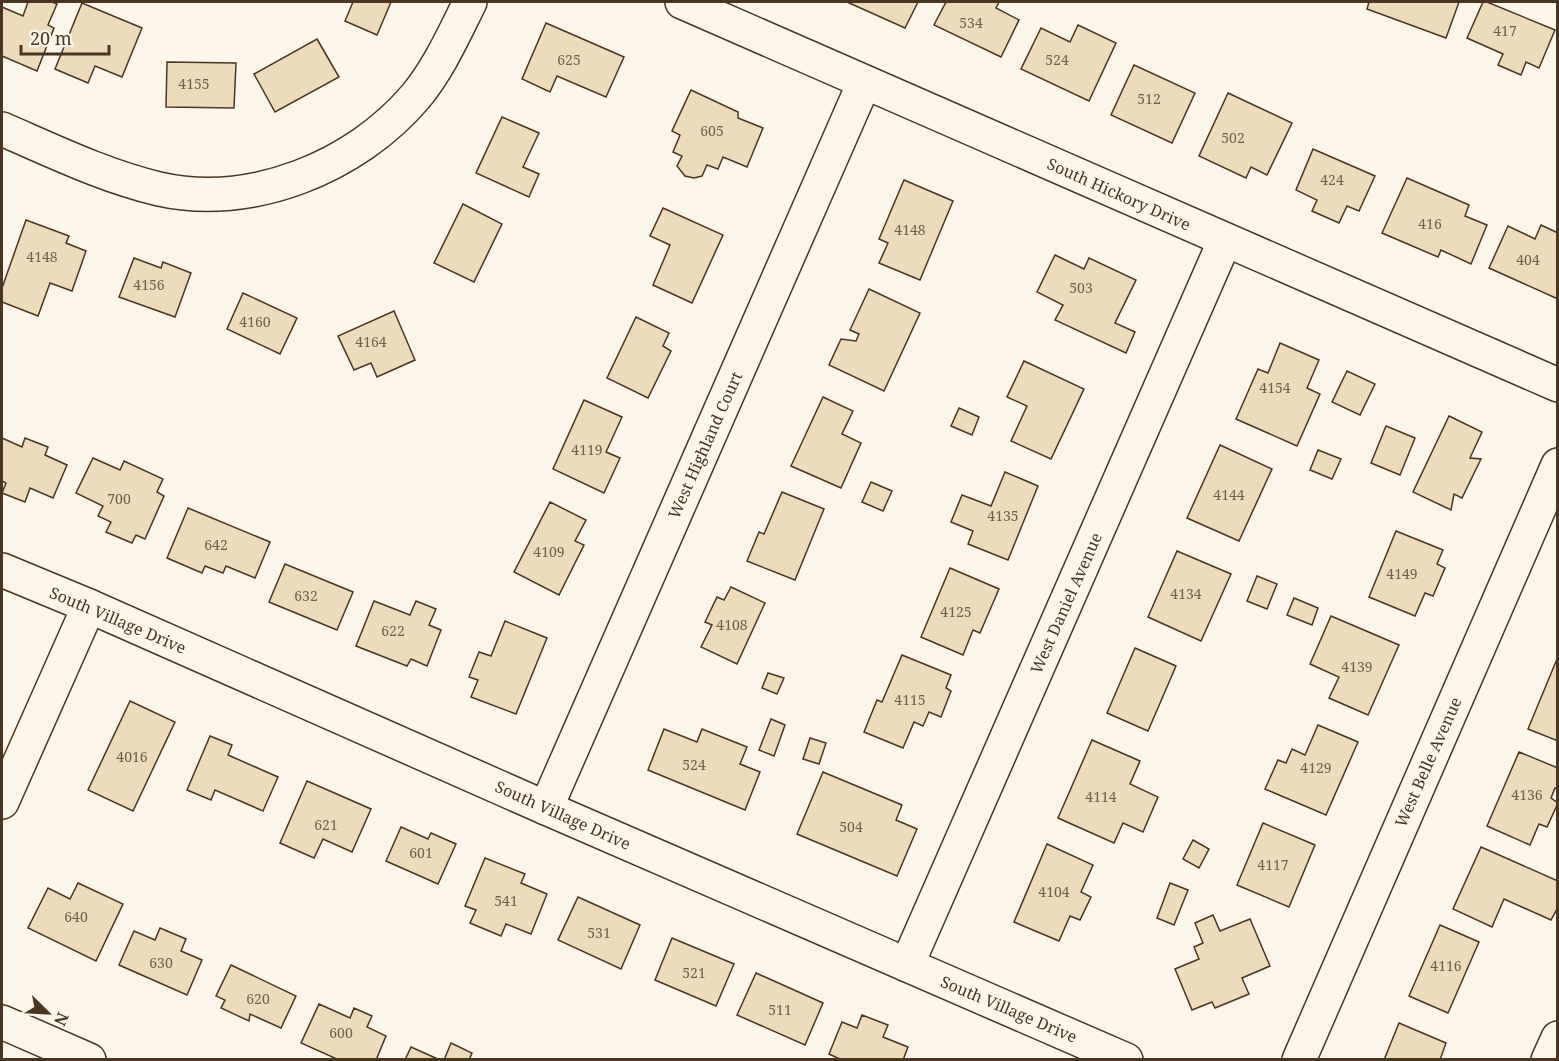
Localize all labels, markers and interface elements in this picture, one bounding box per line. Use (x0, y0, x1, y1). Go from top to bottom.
house number: 534 (959, 13, 983, 32)
scale bar (21, 18, 110, 56)
house number: 417 (1493, 21, 1517, 40)
text: 20 m (30, 26, 72, 50)
house number: 625 (557, 50, 581, 69)
house number: 524 (1045, 50, 1069, 69)
house number: 4155 (178, 74, 210, 93)
house number: 512 (1137, 89, 1161, 108)
house number: 605 (700, 121, 724, 140)
house number: 502 (1221, 128, 1245, 147)
street label: South Hickory Drive (1044, 152, 1194, 236)
house number: 424 (1320, 170, 1344, 189)
house number: 416 (1418, 214, 1442, 233)
house number: 4148 (894, 220, 926, 239)
house number: 4148 (26, 247, 58, 266)
house number: 404 (1516, 250, 1540, 269)
house number: 4156 (133, 275, 165, 294)
house number: 503 (1069, 278, 1093, 297)
house number: 4160 (239, 312, 271, 331)
house number: 4164 (355, 332, 387, 351)
street label: West Highland Court (663, 368, 747, 522)
house number: 4154 (1259, 378, 1291, 397)
house number: 4119 (571, 440, 603, 459)
house number: 4144 (1213, 485, 1245, 504)
house number: 700 (107, 489, 131, 508)
house number: 4135 (987, 506, 1019, 525)
street label: West Daniel Avenue (1025, 529, 1107, 677)
house number: 642 (204, 535, 228, 554)
house number: 4109 (533, 542, 565, 561)
house number: 4149 (1386, 564, 1418, 583)
street label: South Village Drive (46, 581, 190, 659)
house number: 4134 (1170, 584, 1202, 603)
house number: 632 (294, 586, 318, 605)
house number: 4125 (940, 602, 972, 621)
house number: 4108 (716, 615, 748, 634)
house number: 622 (381, 621, 405, 640)
house number: 4139 (1341, 657, 1373, 676)
house number: 4115 (894, 690, 926, 709)
street label: West Belle Avenue (1389, 693, 1467, 831)
house number: 4016 (116, 747, 148, 766)
house number: 524 (682, 755, 706, 774)
house number: 4129 (1300, 758, 1332, 777)
street label: South Village Drive (492, 775, 634, 855)
house number: 4136 (1511, 785, 1543, 804)
house number: 4114 (1085, 787, 1117, 806)
house number: 621 (314, 815, 338, 834)
house number: 504 (839, 817, 863, 836)
house number: 601 (409, 843, 433, 862)
house number: 4117 (1257, 855, 1289, 874)
house number: 4104 (1038, 882, 1070, 901)
house number: 541 (494, 891, 518, 910)
house number: 640 (64, 907, 88, 926)
house number: 531 (587, 923, 611, 942)
house number: 630 (149, 953, 173, 972)
house number: 4116 (1430, 956, 1462, 975)
house number: 521 (682, 963, 706, 982)
street label: South Village Drive (937, 970, 1081, 1048)
north arrow (18, 983, 78, 1043)
house number: 620 (246, 989, 270, 1008)
house number: 511 (768, 1000, 792, 1019)
text: N (49, 1009, 74, 1030)
house number: 600 (329, 1023, 353, 1042)

